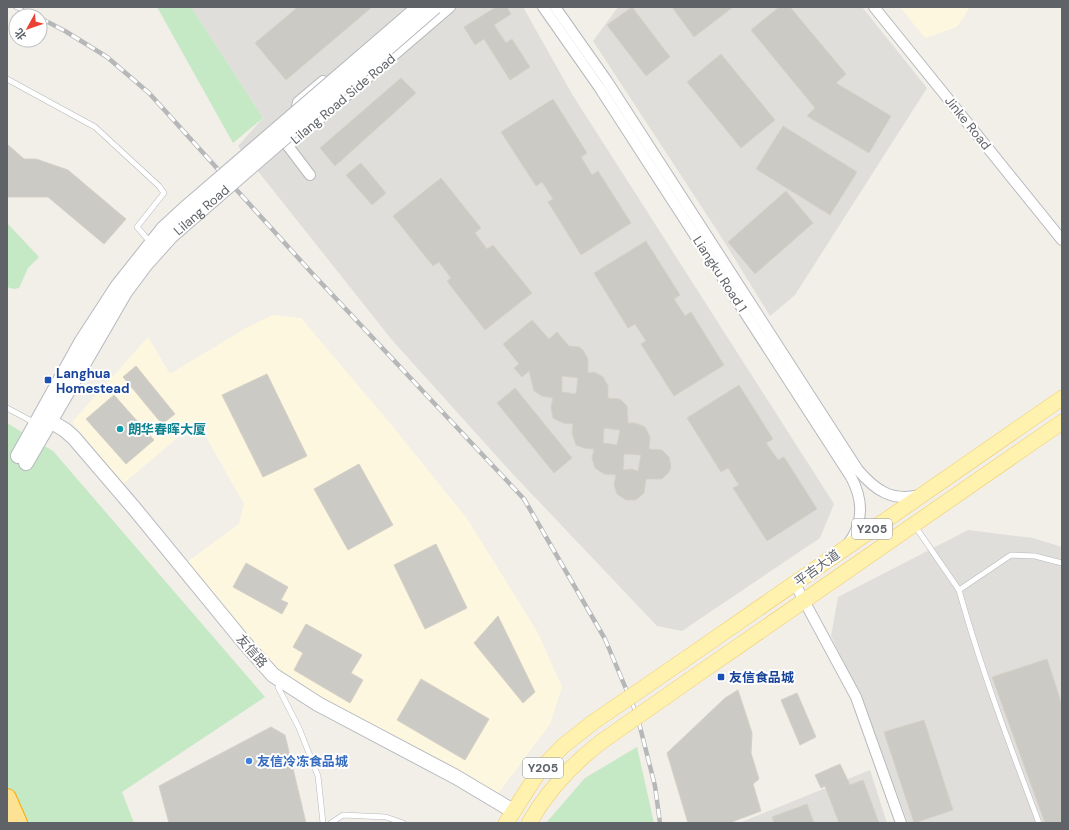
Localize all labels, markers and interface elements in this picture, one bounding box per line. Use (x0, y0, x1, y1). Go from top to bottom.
north arrow (8, 8, 48, 48)
text: 北 (11, 26, 29, 43)
street label: Lilang Road Side Road (287, 50, 399, 148)
street label: Jinke Road (941, 93, 995, 153)
street label: Lilang Road (170, 181, 233, 239)
street label: Liangku Road 1 (689, 233, 751, 315)
place label: Langhua Homestead (56, 365, 129, 397)
marker: Langhua Homestead (43, 375, 53, 385)
place label: 朗华春晖大厦 (128, 421, 206, 438)
marker: 朗华春晖大厦 (115, 424, 125, 434)
road number: Y205 (852, 519, 892, 539)
street label: 平吉大道 (791, 546, 843, 590)
street label: 友信路 (233, 631, 271, 671)
place label: 友信食品城 (729, 669, 794, 686)
marker: 友信食品城 (716, 672, 726, 682)
place label: 友信冷冻食品城 (257, 753, 348, 770)
marker: 友信冷冻食品城 (244, 756, 254, 766)
road number: Y205 (523, 758, 563, 778)

